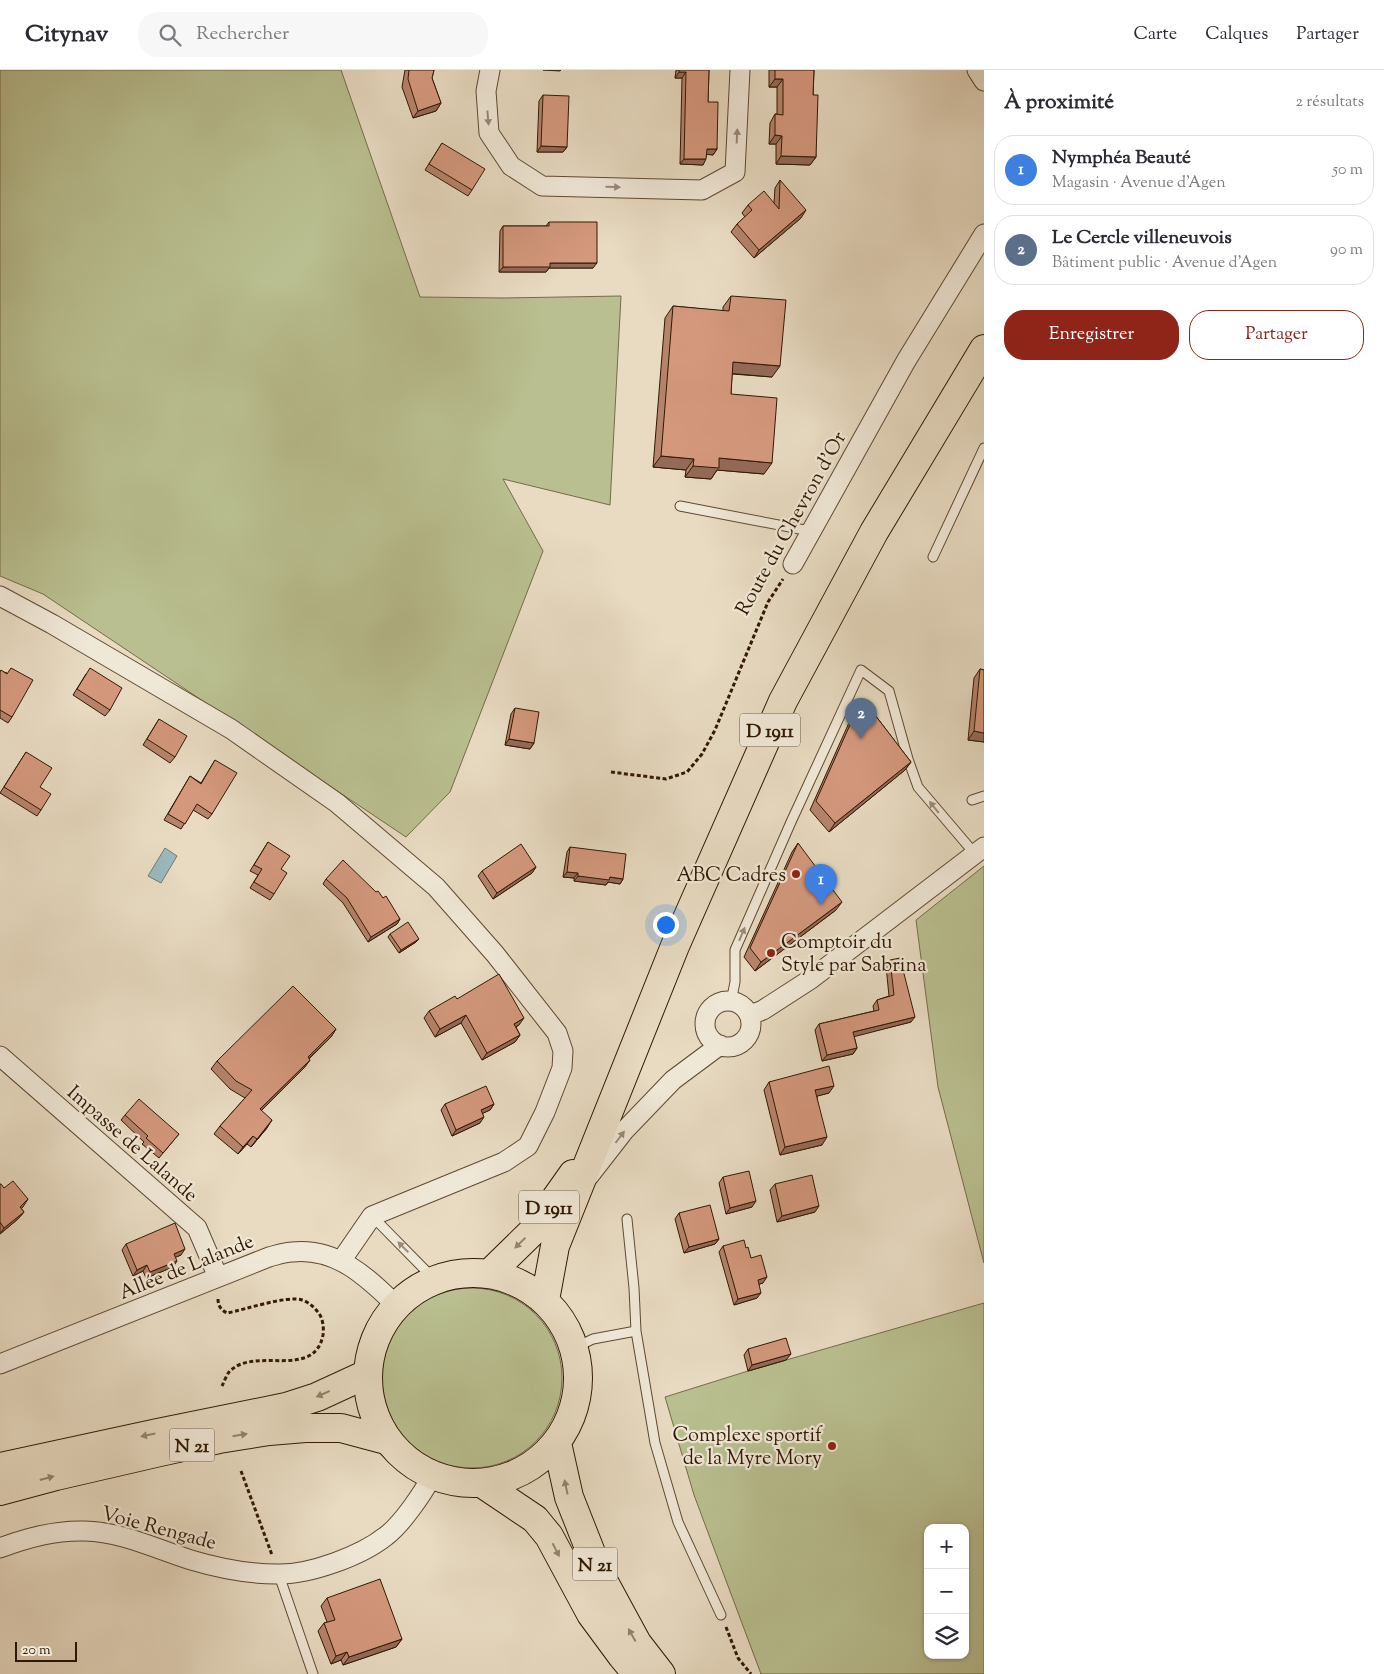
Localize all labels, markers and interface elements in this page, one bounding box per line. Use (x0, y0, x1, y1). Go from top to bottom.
search box (138, 12, 488, 57)
text: Citynav (25, 18, 108, 52)
icon: search (156, 21, 184, 49)
text: Rechercher (196, 21, 289, 48)
text: Carte (1134, 22, 1177, 48)
text: Calques (1205, 22, 1268, 48)
text: Partager (1296, 22, 1359, 48)
text: À proximité (1004, 88, 1114, 118)
text: 2 résultats (1295, 91, 1364, 114)
one-way arrow (484, 110, 492, 126)
one-way arrow (733, 128, 741, 144)
text: Nymphéa Beauté (1052, 145, 1191, 172)
text: 1 (1018, 159, 1024, 182)
text: 50 m (1332, 159, 1363, 182)
text: Magasin · Avenue d'Agen (1052, 172, 1226, 195)
one-way arrow (605, 184, 621, 192)
text: Le Cercle villeneuvois (1052, 225, 1232, 252)
text: 2 (1017, 239, 1025, 262)
text: 90 m (1330, 239, 1363, 262)
text: Bâtiment public · Avenue d'Agen (1052, 252, 1277, 275)
button: Enregistrer (1004, 310, 1179, 360)
button: Partager (1189, 310, 1364, 360)
street label: Route du Chevron d'Or (730, 427, 855, 621)
pin: 2 (845, 698, 877, 739)
road number: D 1911 (740, 714, 800, 746)
one-way arrow (928, 801, 939, 814)
place label: ABC Cadres (676, 862, 786, 891)
pin: 1 (805, 864, 837, 905)
marker: ABC Cadres (790, 868, 802, 880)
your location (653, 912, 679, 938)
one-way arrow (738, 927, 746, 941)
place label: Comptoir du Style par Sabrina (781, 929, 926, 981)
marker: Comptoir du Style par Sabrina (765, 947, 777, 959)
street label: Impasse de Lalande (59, 1080, 203, 1210)
one-way arrow (615, 1130, 625, 1144)
road number: D 1911 (519, 1190, 579, 1224)
street label: Allée de Lalande (115, 1228, 259, 1309)
one-way arrow (515, 1237, 527, 1249)
one-way arrow (397, 1242, 409, 1254)
one-way arrow (316, 1391, 330, 1399)
place label: Complexe sportif de la Myre Mory (672, 1422, 823, 1474)
road number: N 21 (170, 1428, 214, 1462)
one-way arrow (140, 1431, 155, 1439)
one-way arrow (232, 1431, 248, 1439)
marker: Complexe sportif de la Myre Mory (826, 1440, 838, 1452)
one-way arrow (40, 1474, 55, 1482)
one-way arrow (562, 1478, 570, 1494)
street label: Voie Rengade (98, 1500, 219, 1559)
map controls (924, 1524, 969, 1659)
button: + (924, 1524, 969, 1569)
one-way arrow (552, 1543, 560, 1558)
road number: N 21 (572, 1548, 618, 1580)
button: − (924, 1569, 969, 1614)
button: layers (924, 1614, 969, 1659)
one-way arrow (628, 1627, 636, 1642)
scale bar (15, 1639, 78, 1662)
text: 20 m (22, 1641, 51, 1661)

